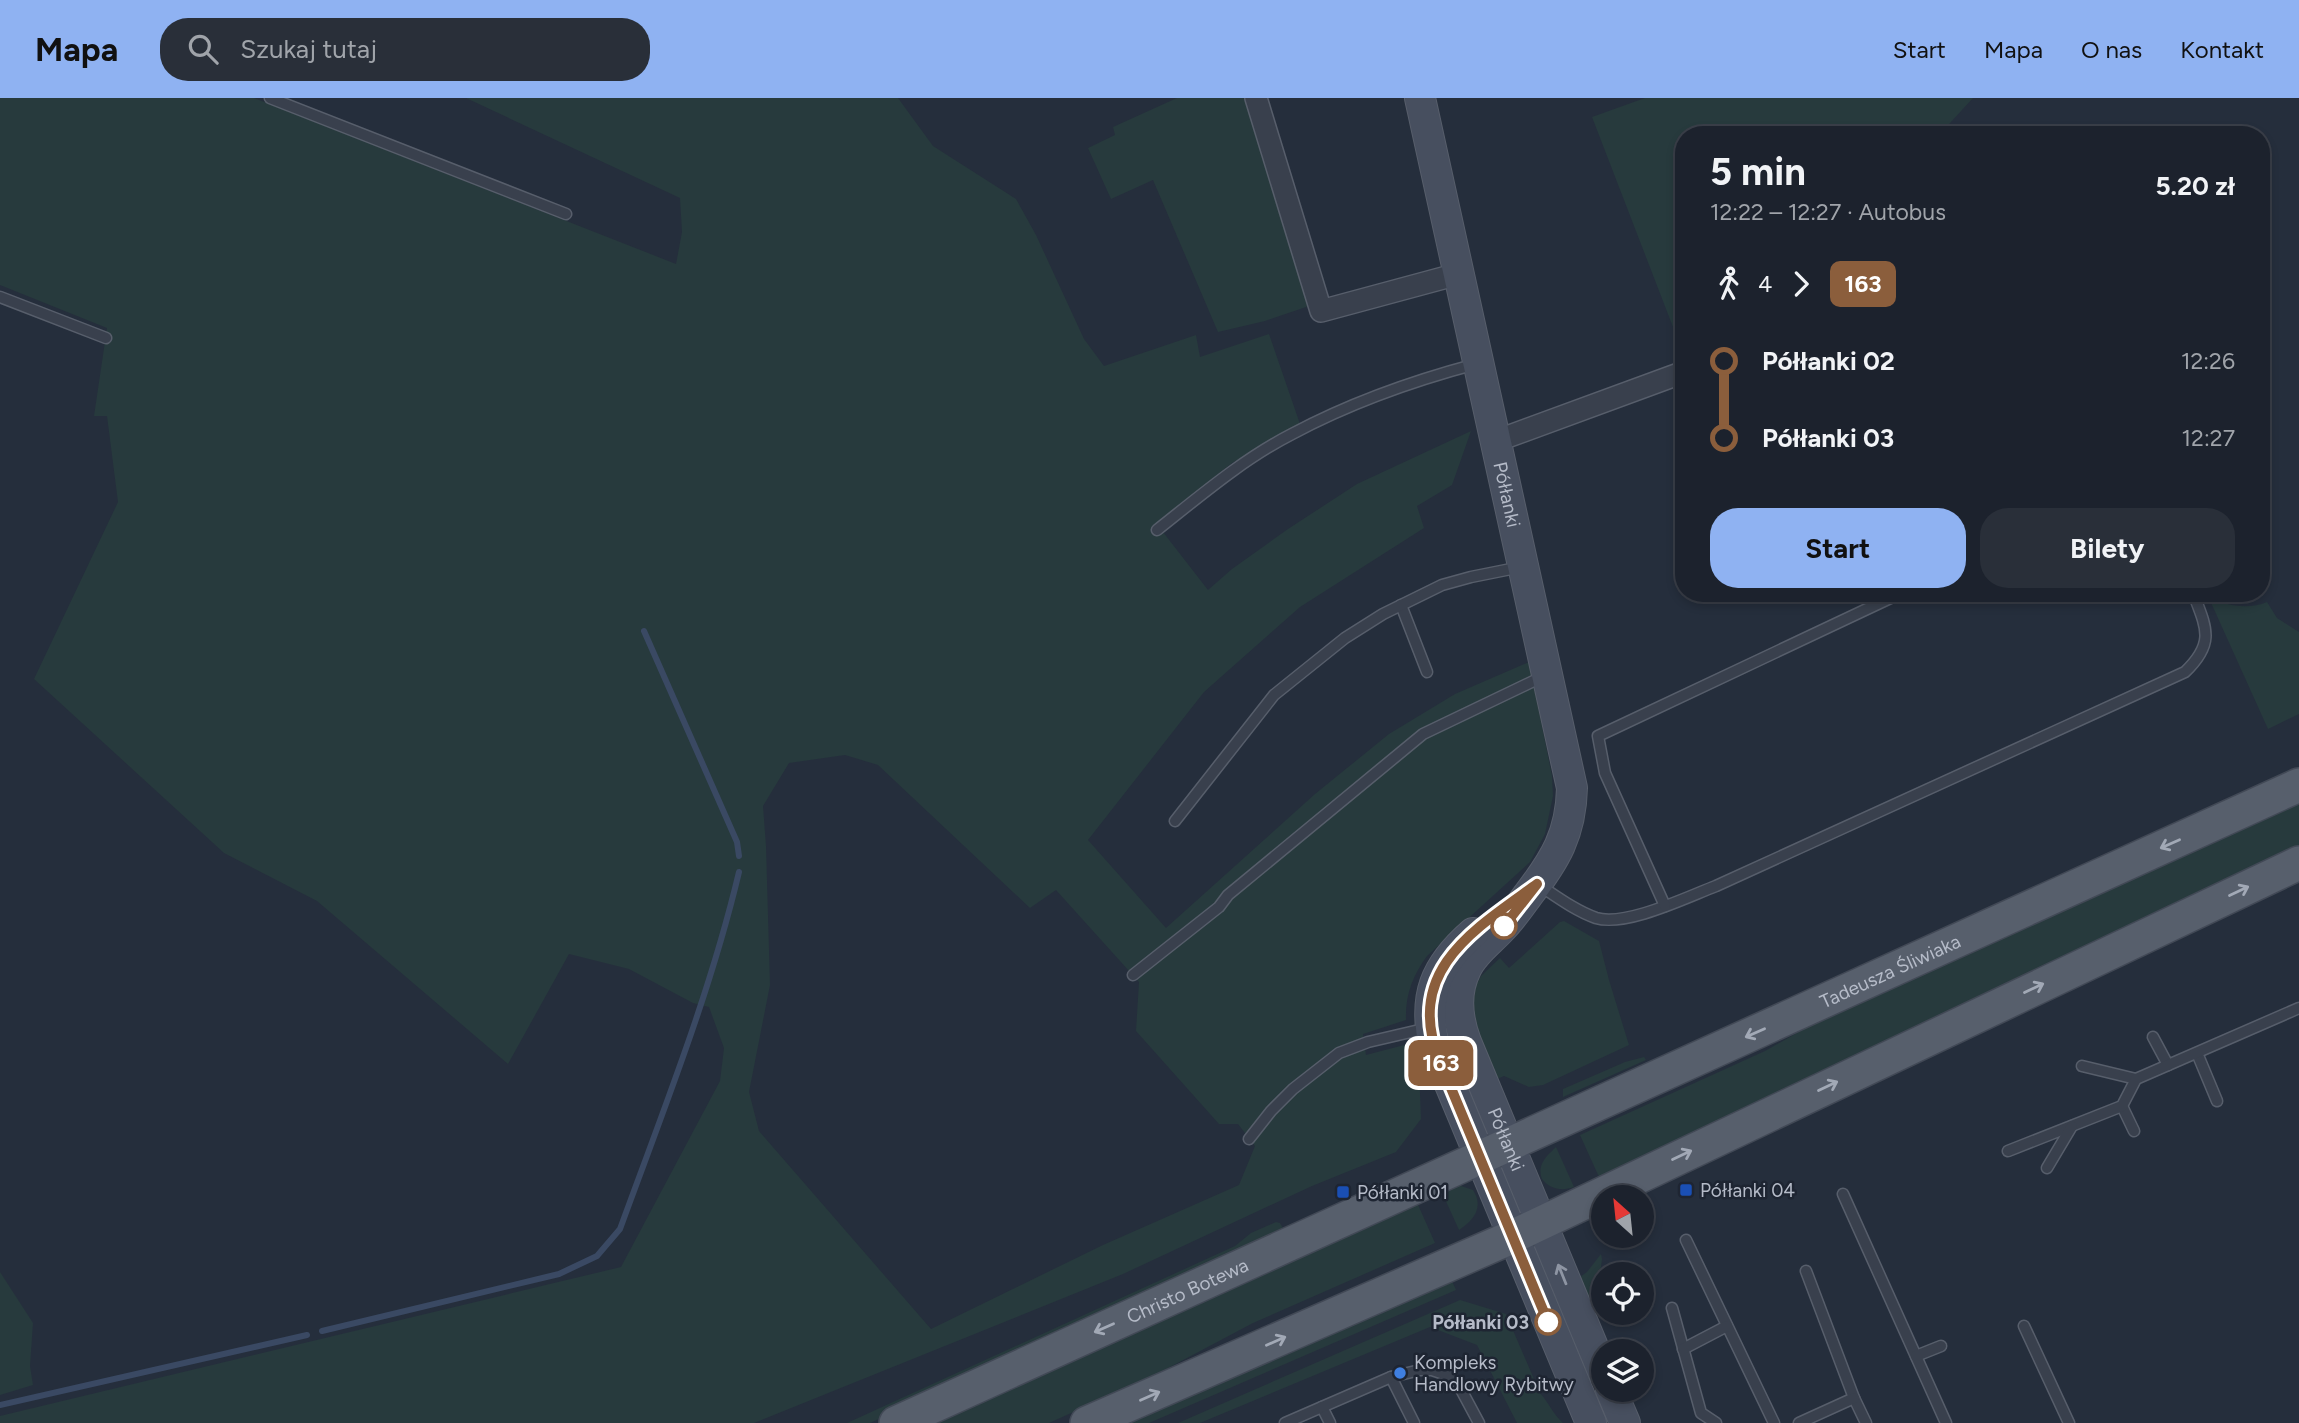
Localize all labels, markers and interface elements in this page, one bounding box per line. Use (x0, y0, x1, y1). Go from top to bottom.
search box (160, 18, 650, 81)
text: Mapa (35, 30, 118, 69)
icon: search (184, 30, 222, 68)
text: Szukaj tutaj (240, 33, 377, 65)
text: Start (1893, 35, 1946, 64)
text: Mapa (1984, 35, 2043, 64)
text: O nas (2081, 35, 2142, 64)
text: Kontakt (2180, 35, 2264, 64)
text: 5 min (1710, 149, 1806, 195)
text: 5.20 zł (2156, 170, 2235, 202)
text: 12:22 – 12:27 · Autobus (1710, 198, 1946, 226)
icon: walk (1710, 265, 1748, 303)
icon: forward (1782, 265, 1820, 303)
text: 163 (1844, 269, 1882, 298)
text: 4 (1758, 270, 1772, 298)
text: Półłanki 02 (1762, 345, 1895, 377)
text: 12:26 (2181, 347, 2235, 375)
text: Półłanki 03 (1762, 422, 1894, 454)
text: 12:27 (2182, 424, 2235, 452)
street label: Półłanki (1489, 460, 1526, 529)
button: Start (1710, 508, 1966, 588)
button: Bilety (1980, 508, 2235, 588)
one-way arrow (2160, 838, 2181, 851)
one-way arrow (2228, 884, 2249, 898)
unlabelled marker (1491, 913, 1517, 939)
street label: Tadeusza Śliwiaka (1816, 929, 1964, 1013)
one-way arrow (2022, 981, 2044, 994)
one-way arrow (1744, 1027, 1766, 1040)
line badge: 163 (1401, 1040, 1481, 1086)
text: 163 (1422, 1048, 1460, 1077)
one-way arrow (1817, 1078, 1838, 1092)
street label: Półłanki (1483, 1104, 1530, 1174)
one-way arrow (1671, 1147, 1692, 1161)
place label: Półłanki 04 (1700, 1179, 1795, 1202)
place label: Półłanki 01 (1357, 1181, 1448, 1204)
marker: Półłanki 04 (1678, 1182, 1694, 1198)
marker: Półłanki 01 (1335, 1184, 1351, 1200)
north arrow (1591, 1185, 1654, 1248)
map controls (1591, 1185, 1654, 1402)
street label: Christo Botewa (1123, 1253, 1252, 1328)
button: locate (1591, 1262, 1654, 1325)
one-way arrow (1554, 1263, 1567, 1285)
marker: Półłanki 03 (1535, 1309, 1561, 1335)
place label: Półłanki 03 (1432, 1311, 1529, 1334)
one-way arrow (1094, 1322, 1115, 1335)
one-way arrow (1265, 1333, 1287, 1346)
button: layers (1591, 1339, 1654, 1402)
place label: Kompleks Handlowy Rybitwy (1414, 1351, 1574, 1396)
marker: Kompleks Handlowy Rybitwy (1392, 1365, 1408, 1381)
one-way arrow (1139, 1389, 1160, 1402)

